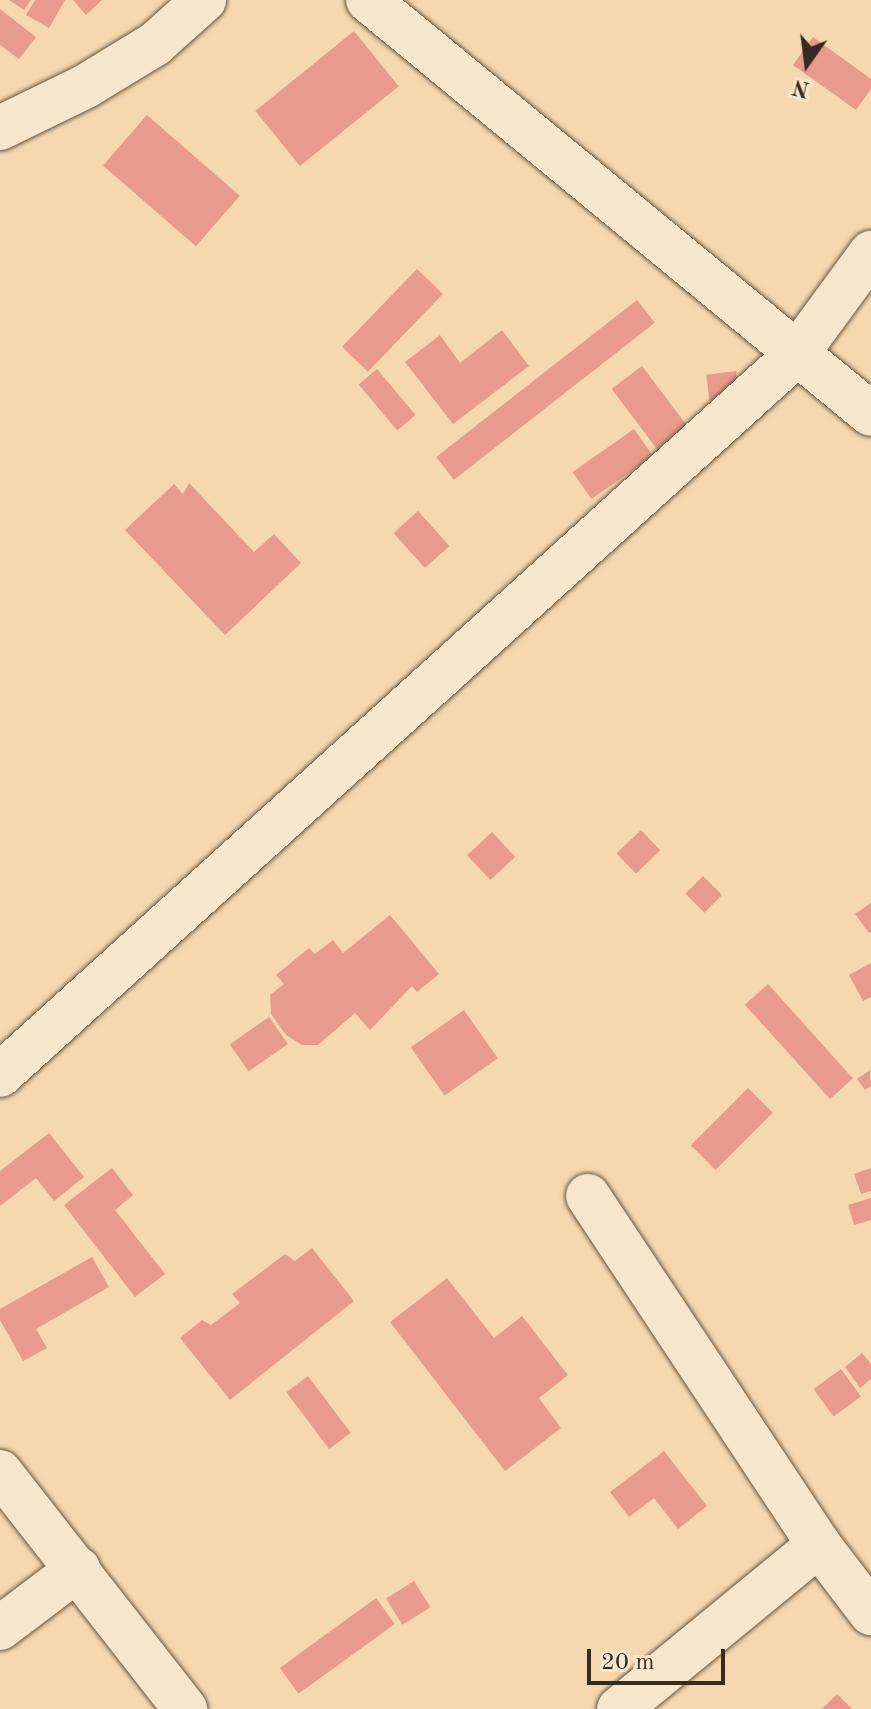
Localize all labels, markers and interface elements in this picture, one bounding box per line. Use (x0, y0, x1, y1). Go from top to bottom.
north arrow (767, 24, 847, 104)
text: N (790, 75, 812, 100)
scale bar (591, 1633, 729, 1683)
text: 20 m (601, 1651, 655, 1675)

